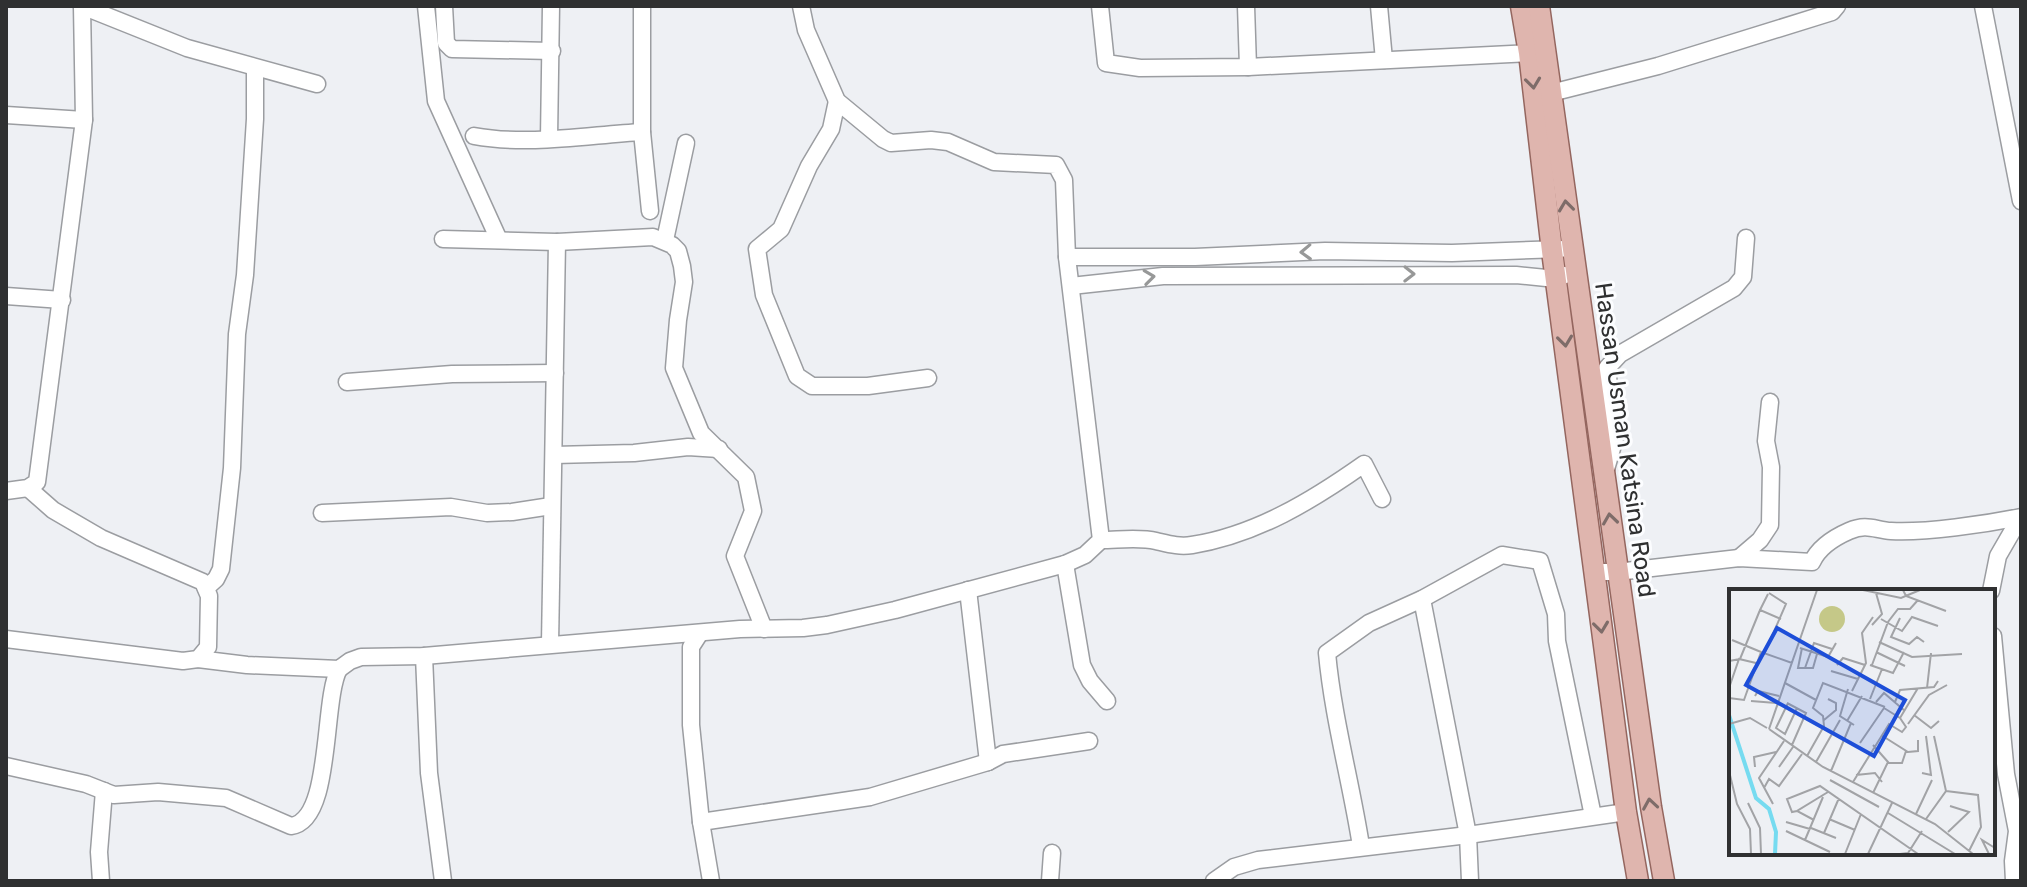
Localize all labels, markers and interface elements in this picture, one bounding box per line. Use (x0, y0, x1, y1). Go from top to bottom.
one-way arrow (1524, 76, 1541, 90)
one-way arrow (1557, 199, 1574, 212)
one-way arrow (1299, 243, 1312, 260)
one-way arrow (1403, 265, 1416, 283)
one-way arrow (1143, 269, 1156, 286)
street label: Hassan Usman Katsina Road (1589, 281, 1661, 599)
one-way arrow (1556, 335, 1573, 348)
one-way arrow (1602, 512, 1619, 526)
inset map (1729, 589, 1995, 855)
one-way arrow (1593, 621, 1610, 634)
one-way arrow (1643, 797, 1660, 811)

